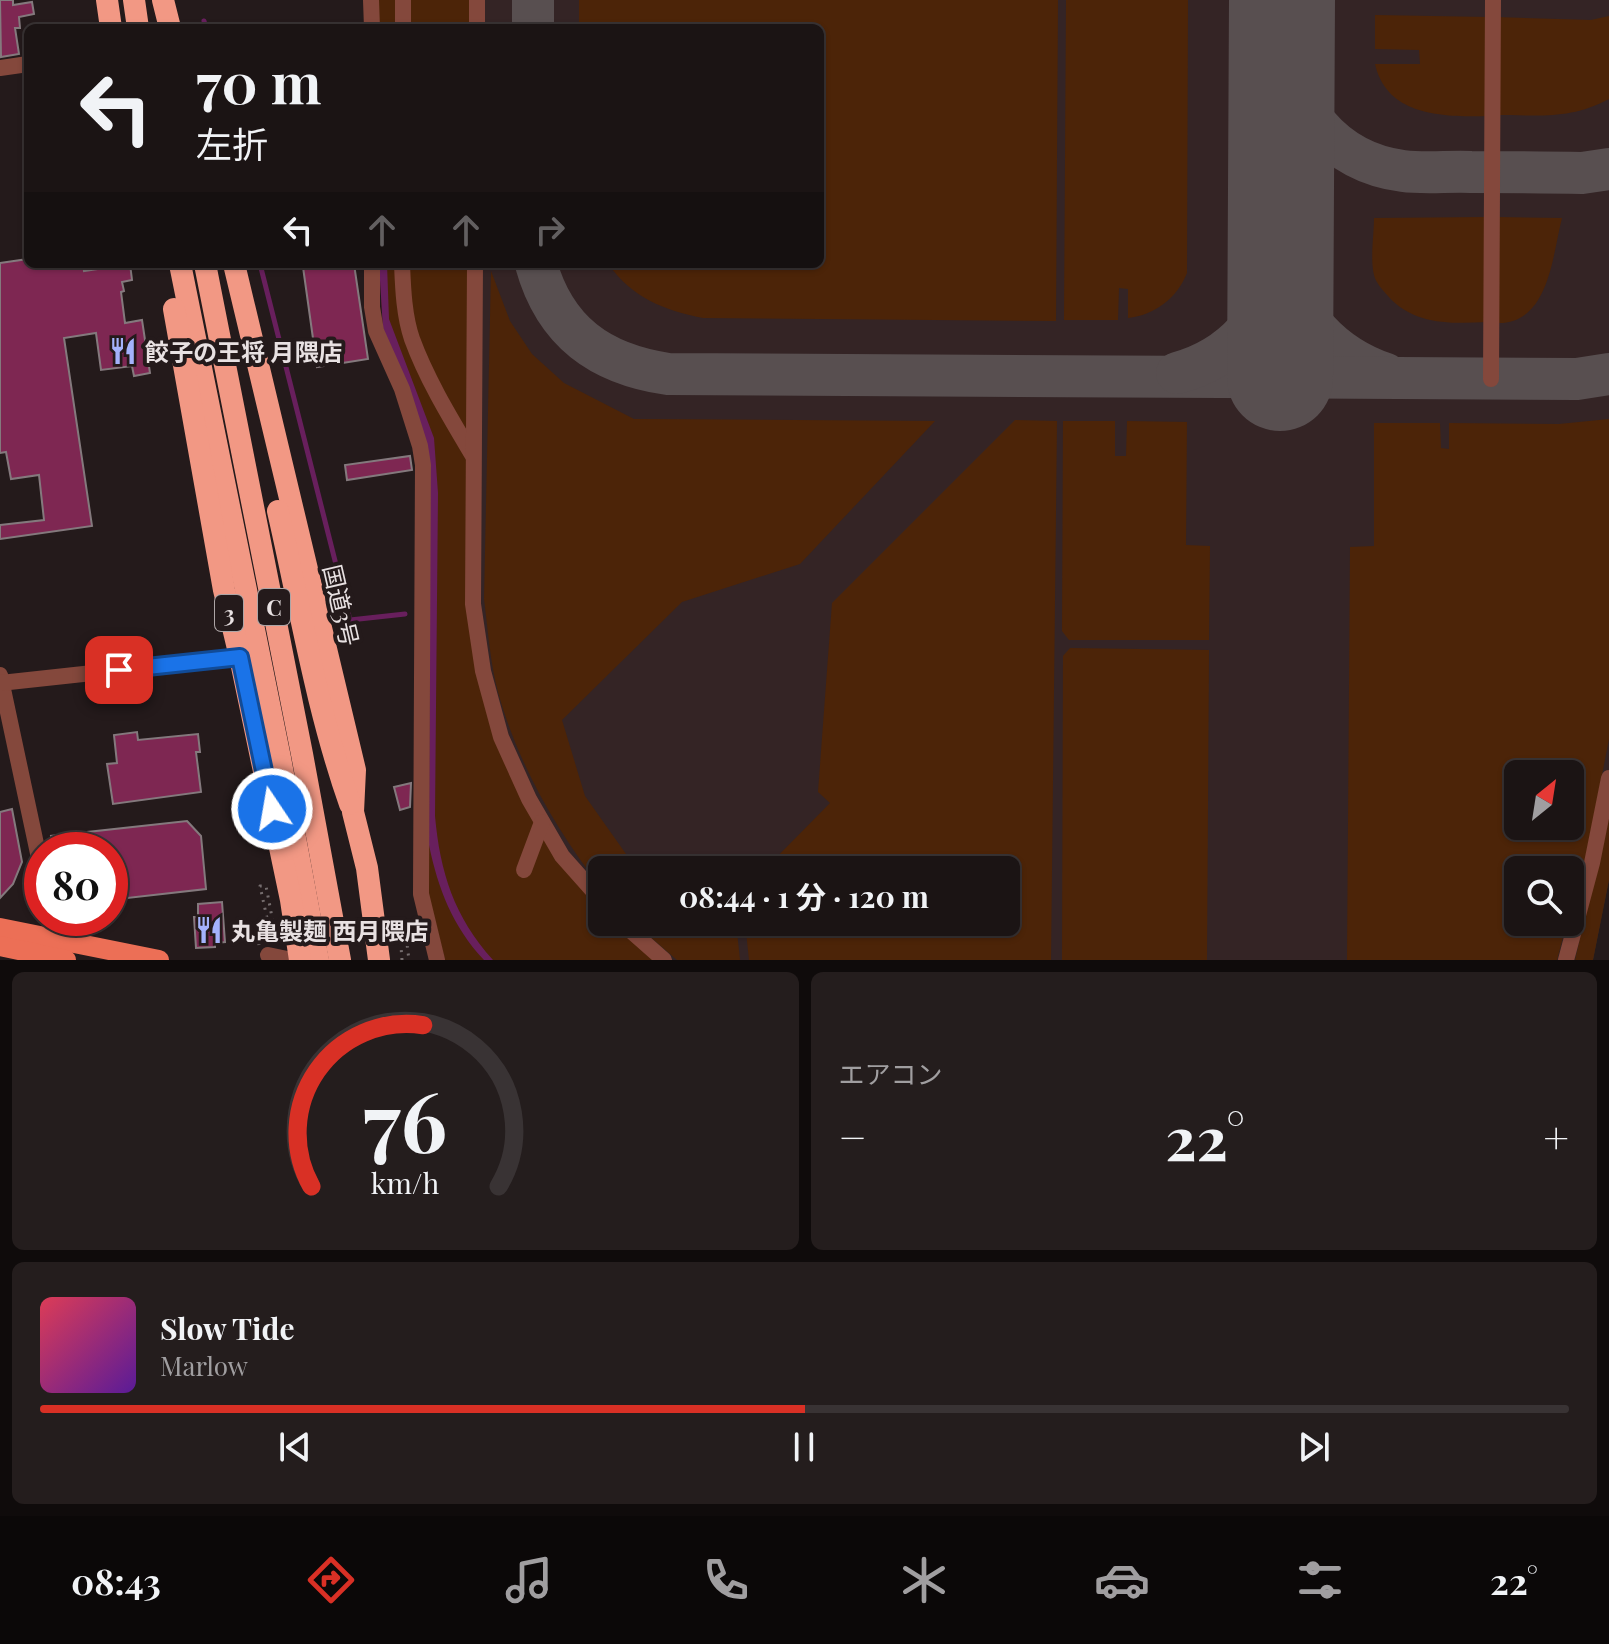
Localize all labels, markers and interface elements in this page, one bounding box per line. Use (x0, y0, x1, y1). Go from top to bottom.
text: 70 m (196, 44, 321, 119)
icon: left (64, 56, 168, 160)
text: 左折 (196, 119, 268, 167)
icon: left (276, 208, 320, 252)
icon: ahead (360, 208, 404, 252)
icon: ahead (444, 208, 488, 252)
icon: right (528, 208, 572, 252)
place label: 餃子の王将 月隈店 (145, 335, 343, 367)
restaurant icon: 餃子の王将 月隈店 (108, 336, 138, 366)
street label: 国道3号 (317, 561, 367, 649)
road number: C (258, 589, 290, 625)
road number: 3 (215, 595, 243, 631)
pin (85, 636, 153, 704)
icon: arrive (97, 648, 141, 692)
north arrow (1504, 760, 1584, 840)
map controls (1504, 760, 1584, 936)
position arrow (230, 767, 314, 851)
speed limit sign: 80 (24, 832, 128, 936)
button: search (1504, 856, 1584, 936)
text: 08:44 · 1 分 · 120 m (679, 876, 929, 916)
place label: 丸亀製麺 西月隈店 (231, 914, 429, 946)
restaurant icon: 丸亀製麺 西月隈店 (194, 915, 224, 945)
text: エアコン (839, 1056, 943, 1091)
text: 76 (363, 1063, 448, 1174)
text: 22° (1165, 1096, 1245, 1176)
text: − (839, 1106, 867, 1165)
text: + (1543, 1106, 1569, 1165)
text: km/h (371, 1163, 440, 1201)
text: Slow Tide (160, 1308, 295, 1348)
text: Marlow (160, 1348, 248, 1383)
icon: previous (273, 1425, 317, 1469)
icon: pause (782, 1425, 826, 1469)
icon: next (1292, 1425, 1336, 1469)
icon: directions (303, 1552, 359, 1608)
icon: music (501, 1552, 557, 1608)
icon: phone (698, 1552, 754, 1608)
icon: climate (896, 1552, 952, 1608)
icon: car (1094, 1552, 1150, 1608)
icon: filters (1292, 1552, 1348, 1608)
text: 08:43 (71, 1556, 161, 1604)
text: 22° (1490, 1556, 1538, 1604)

